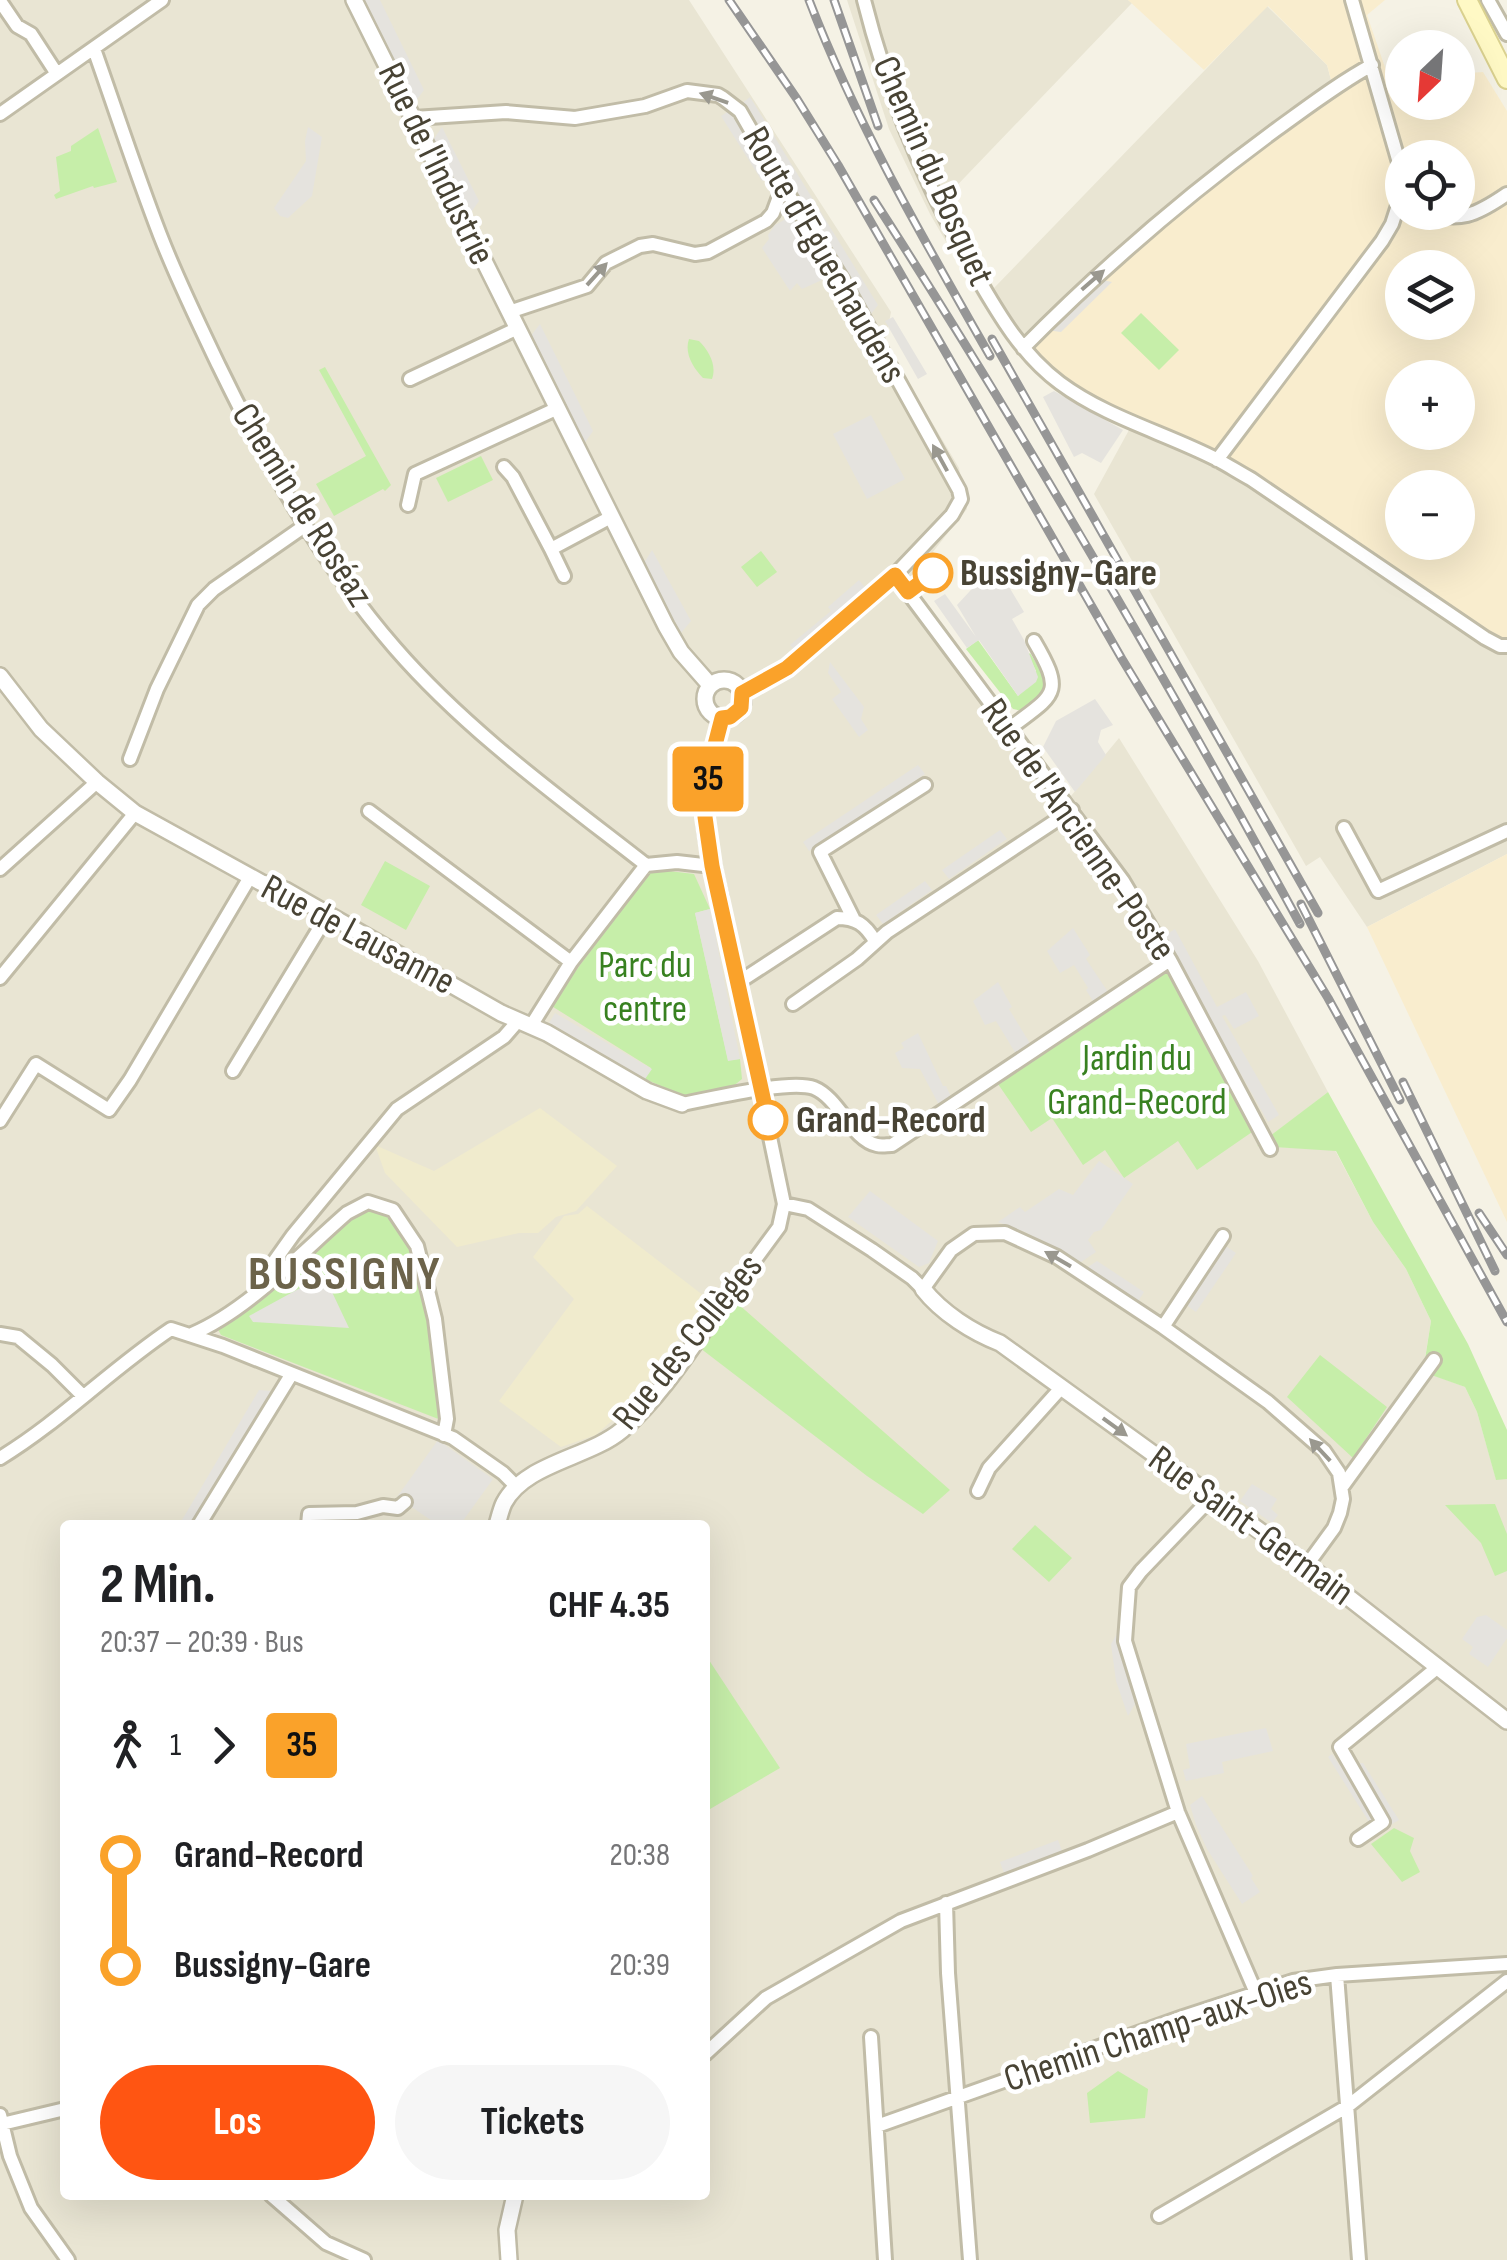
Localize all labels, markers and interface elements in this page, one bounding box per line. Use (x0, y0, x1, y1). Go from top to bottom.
north arrow (1385, 30, 1475, 120)
map controls (1385, 30, 1475, 560)
street label: Chemin du Bosquet (862, 49, 1004, 293)
street label: Rue de l'Industrie (368, 56, 504, 272)
one-way arrow (699, 90, 729, 105)
street label: Route d'Eguechaudens (732, 119, 916, 391)
button: locate (1385, 140, 1475, 230)
button: layers (1385, 250, 1475, 340)
one-way arrow (585, 262, 607, 287)
one-way arrow (1080, 270, 1105, 291)
button: + (1385, 360, 1475, 450)
street label: Chemin de Roséaz (222, 395, 382, 615)
one-way arrow (932, 443, 949, 472)
button: − (1385, 470, 1475, 560)
place label: Bussigny-Gare (960, 551, 1157, 596)
marker: Bussigny-Gare (914, 554, 952, 592)
street label: Rue de l'Ancienne-Poste (971, 690, 1185, 970)
line badge: 35 (663, 746, 753, 812)
text: 35 (692, 758, 724, 801)
street label: Rue de Lausanne (254, 865, 462, 1005)
park label: Parc du centre (598, 943, 692, 1032)
park label: Jardin du Grand-Record (1047, 1036, 1227, 1125)
place label: Grand-Record (796, 1098, 986, 1143)
marker: Grand-Record (749, 1101, 787, 1139)
street label: Rue des Collèges (604, 1245, 772, 1439)
district label: BUSSIGNY (248, 1246, 442, 1303)
one-way arrow (1044, 1251, 1072, 1269)
one-way arrow (1102, 1417, 1129, 1436)
street label: Rue Saint-Germain (1140, 1437, 1362, 1615)
one-way arrow (1309, 1438, 1332, 1462)
text: 2 Min. (100, 1552, 216, 1619)
text: CHF 4.35 (548, 1583, 670, 1628)
text: 20:37 – 20:39 · Bus (100, 1623, 304, 1662)
icon: walk (100, 1718, 155, 1773)
icon: forward (196, 1718, 251, 1773)
text: 35 (286, 1724, 317, 1767)
text: 1 (170, 1726, 181, 1765)
text: Grand-Record (174, 1833, 364, 1878)
text: 20:38 (609, 1836, 670, 1875)
text: Bussigny-Gare (174, 1943, 371, 1988)
text: 20:39 (609, 1946, 670, 1985)
street label: Chemin Champ-aux-Oies (999, 1960, 1317, 2102)
button: Los (100, 2065, 375, 2180)
button: Tickets (395, 2065, 670, 2180)

